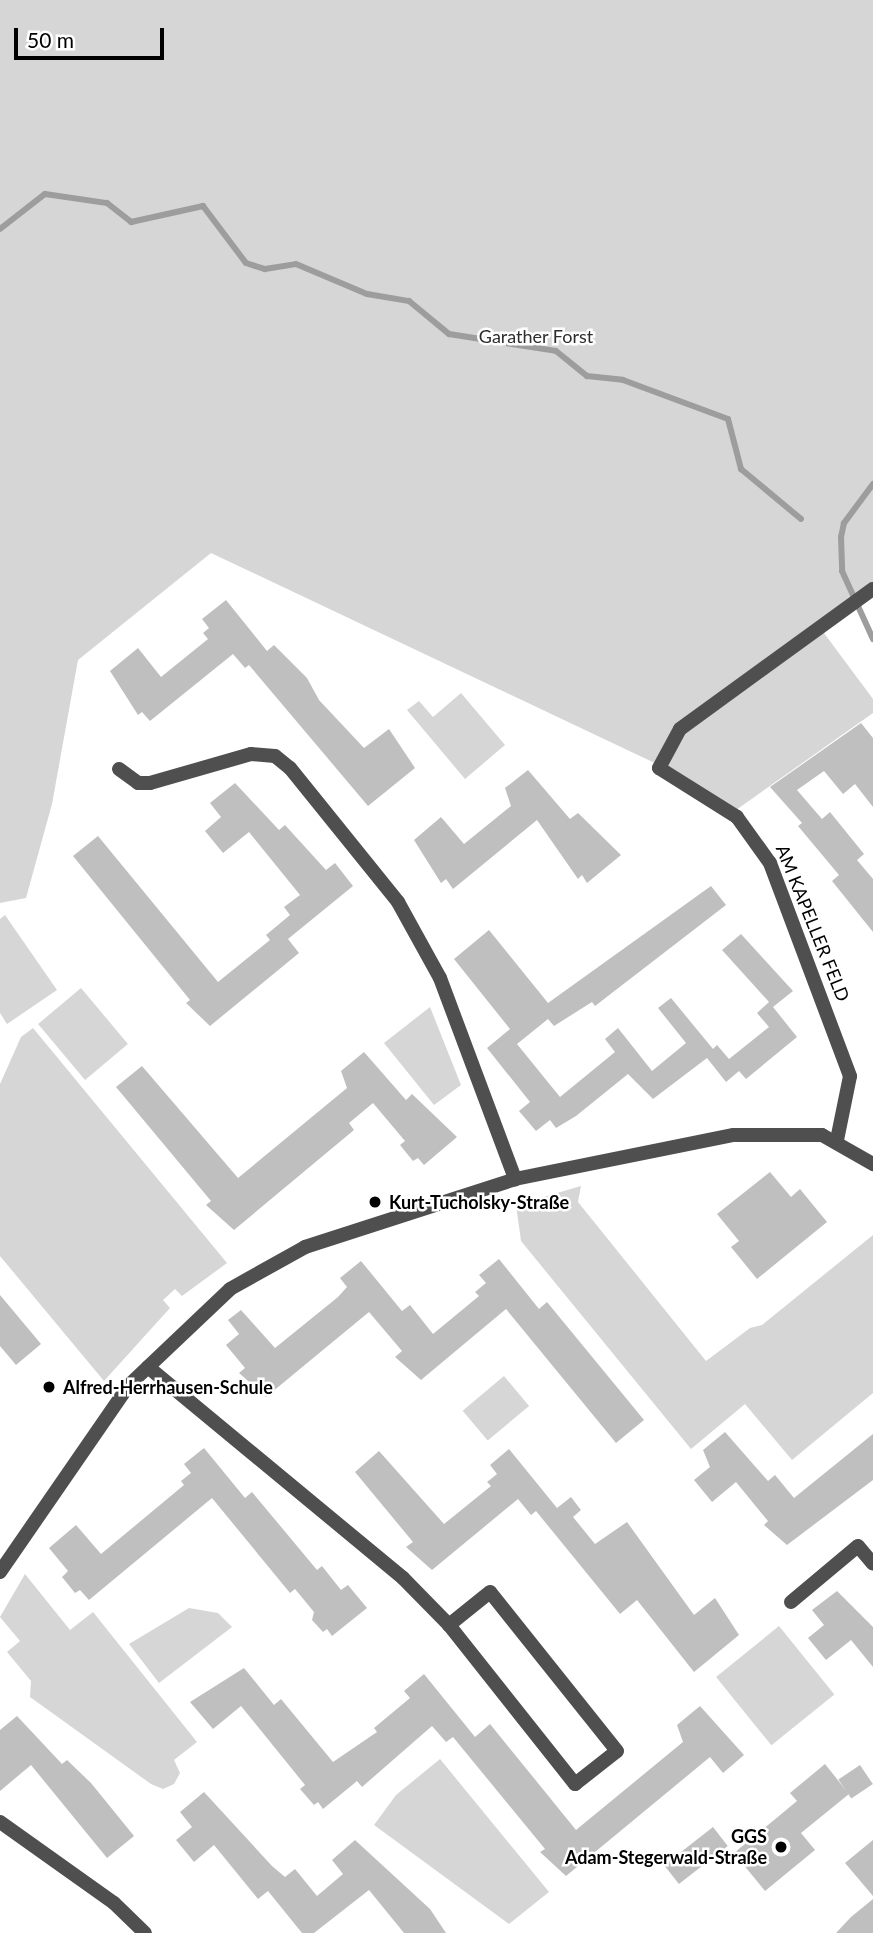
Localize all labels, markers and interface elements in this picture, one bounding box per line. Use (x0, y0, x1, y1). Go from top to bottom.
scale bar (18, 14, 168, 58)
text: 50 m (27, 27, 74, 52)
park label: Garather Forst (479, 325, 593, 347)
street label: AM KAPELLER FELD (772, 841, 854, 1005)
place label: Kurt-Tucholsky-Straße (389, 1191, 569, 1213)
marker: Kurt-Tucholsky-Straße (367, 1194, 383, 1210)
place label: Alfred-Herrhausen-Schule (63, 1376, 273, 1398)
marker: Alfred-Herrhausen-Schule (41, 1379, 57, 1395)
place label: GGS Adam-Stegerwald-Straße (565, 1826, 767, 1868)
marker: GGS Adam-Stegerwald-Straße (773, 1839, 789, 1855)

